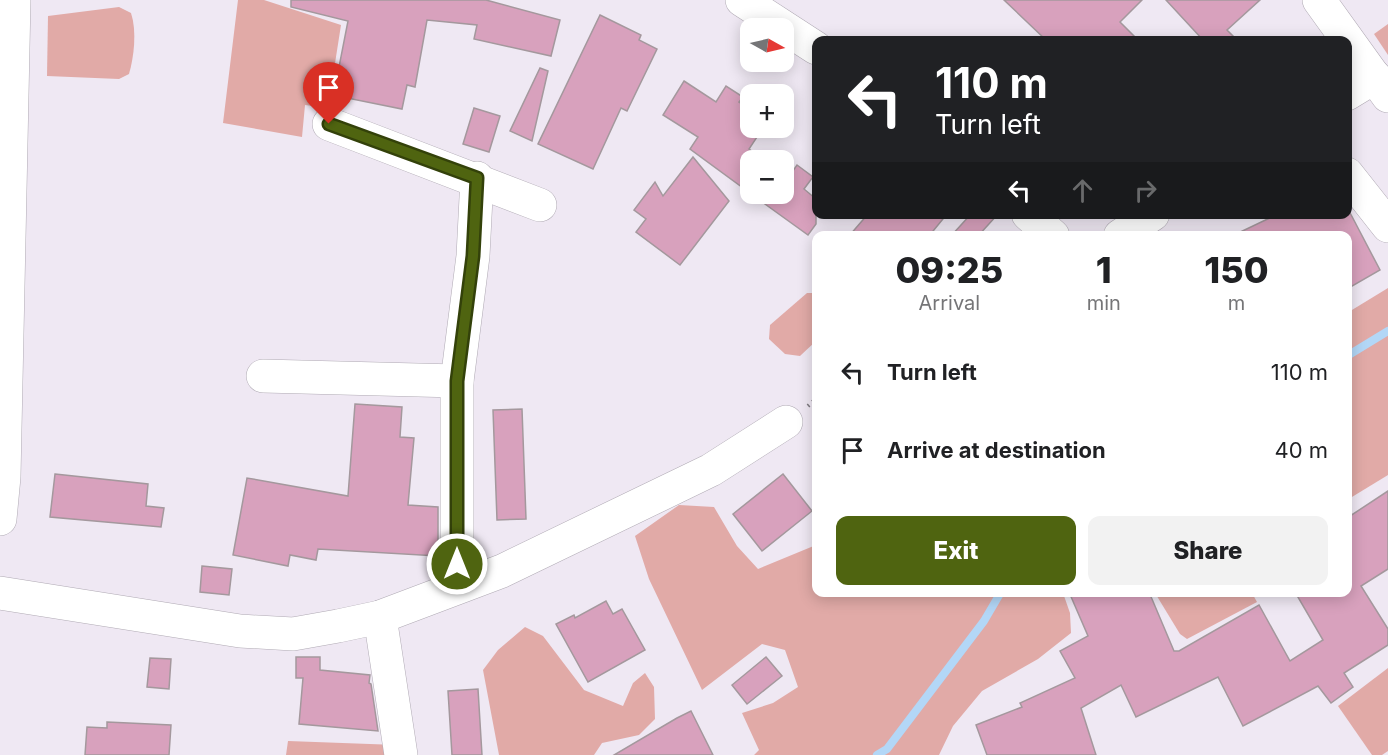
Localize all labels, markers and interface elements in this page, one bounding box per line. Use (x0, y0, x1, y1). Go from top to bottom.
north arrow (740, 18, 794, 72)
map controls (740, 18, 794, 204)
text: 110 m (935, 57, 1048, 108)
icon: left (836, 60, 914, 138)
pin (303, 62, 354, 124)
icon: arrive (312, 71, 345, 104)
button: + (740, 84, 794, 138)
text: Turn left (935, 108, 1041, 141)
button: − (740, 150, 794, 204)
icon: left (1003, 174, 1036, 207)
icon: ahead (1066, 174, 1099, 207)
icon: right (1129, 174, 1162, 207)
text: 09:25 (895, 248, 1003, 292)
text: 1 (1096, 248, 1112, 292)
text: 150 (1204, 248, 1269, 292)
text: Arrival (919, 291, 980, 315)
text: min (1087, 291, 1121, 315)
text: m (1228, 291, 1245, 315)
icon: left (836, 356, 869, 389)
text: Turn left (887, 359, 977, 385)
text: 110 m (1271, 359, 1328, 385)
icon: arrive (836, 434, 869, 467)
text: Arrive at destination (887, 437, 1106, 463)
text: 40 m (1274, 437, 1328, 463)
button: Exit (836, 516, 1076, 585)
button: Share (1088, 516, 1328, 585)
position arrow (425, 532, 489, 596)

